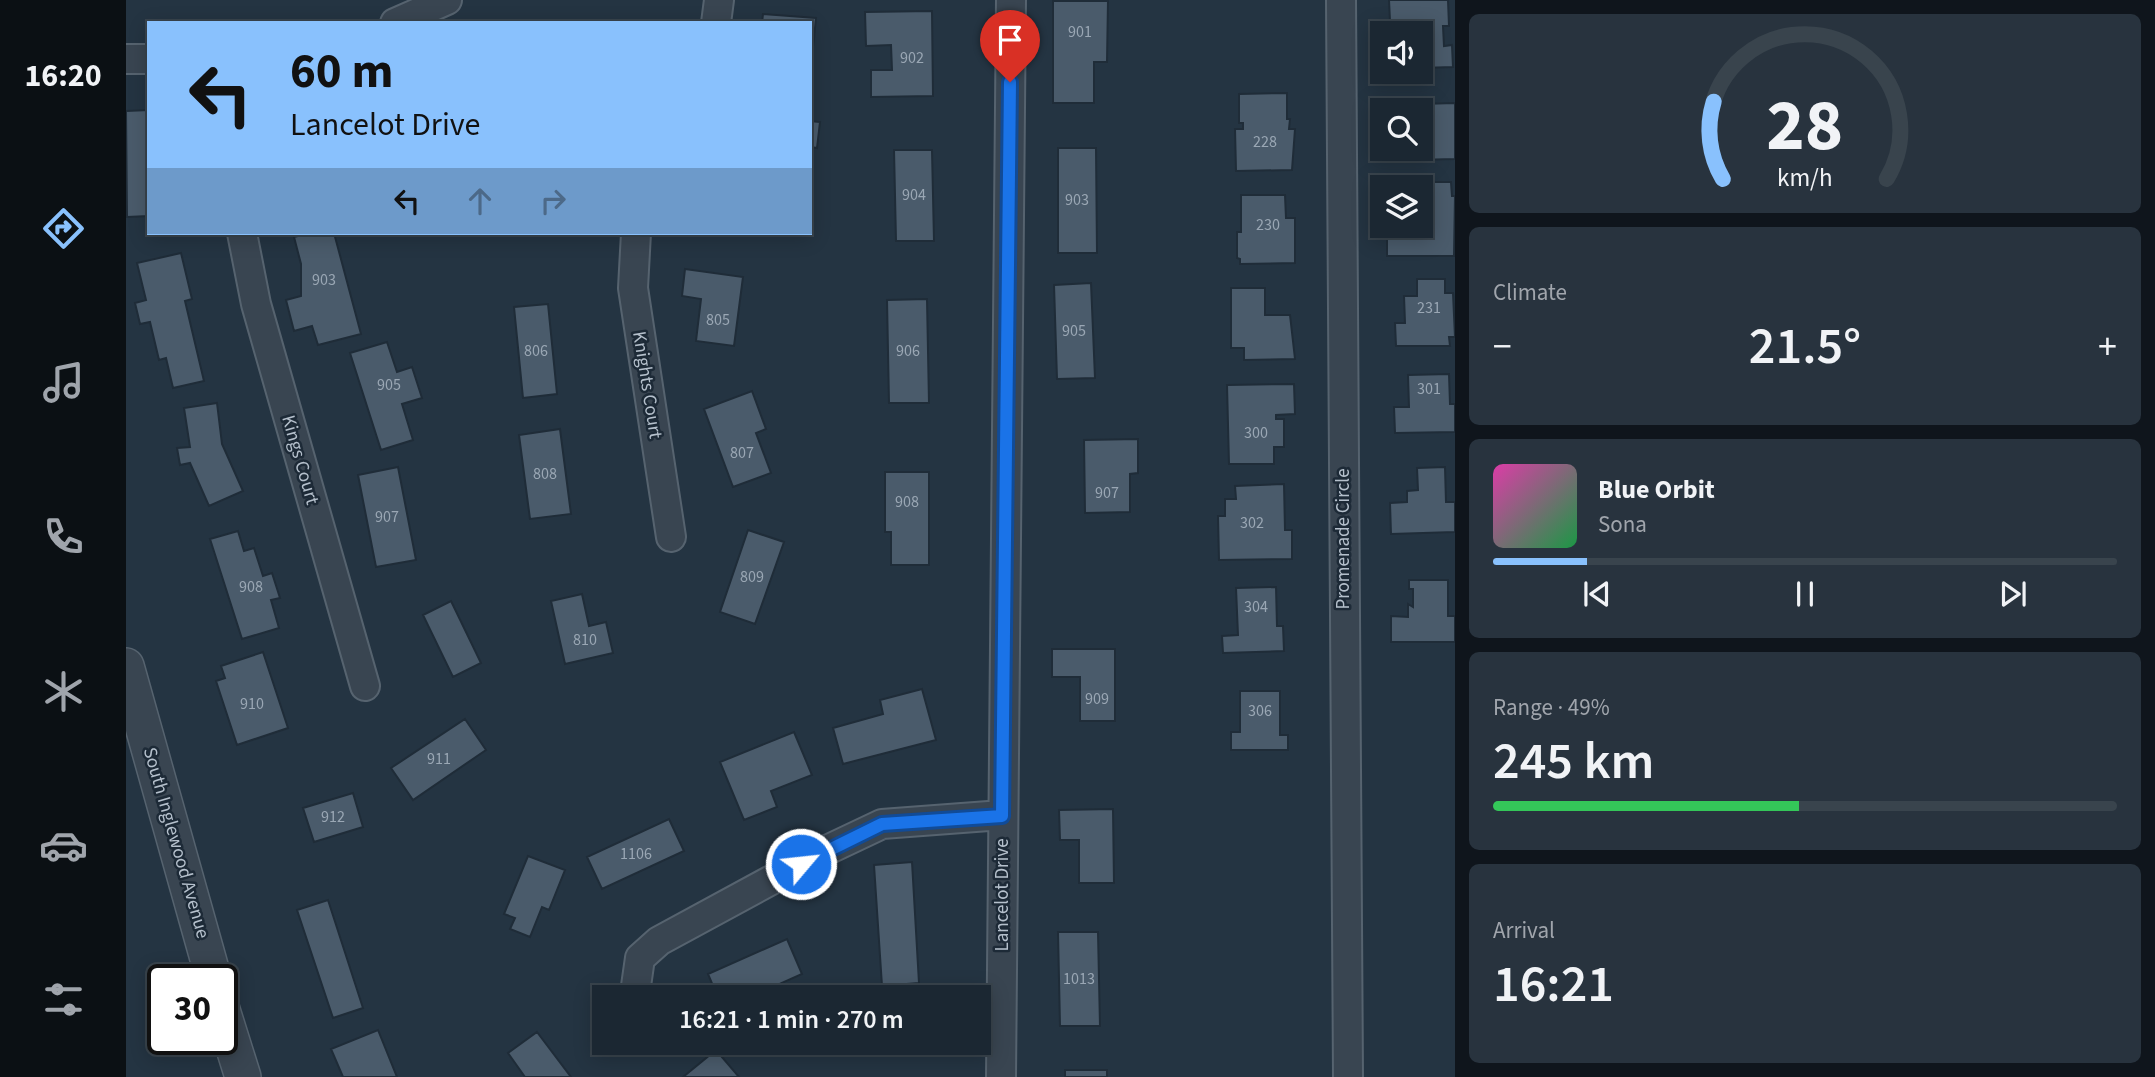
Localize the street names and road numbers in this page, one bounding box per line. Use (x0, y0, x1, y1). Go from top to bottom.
street label: Knights Court (625, 329, 669, 441)
street label: Kings Court (274, 412, 326, 508)
street label: Promenade Circle (1330, 468, 1357, 610)
street label: South Inglewood Avenue (136, 744, 216, 942)
street label: Lancelot Drive (989, 838, 1016, 952)

